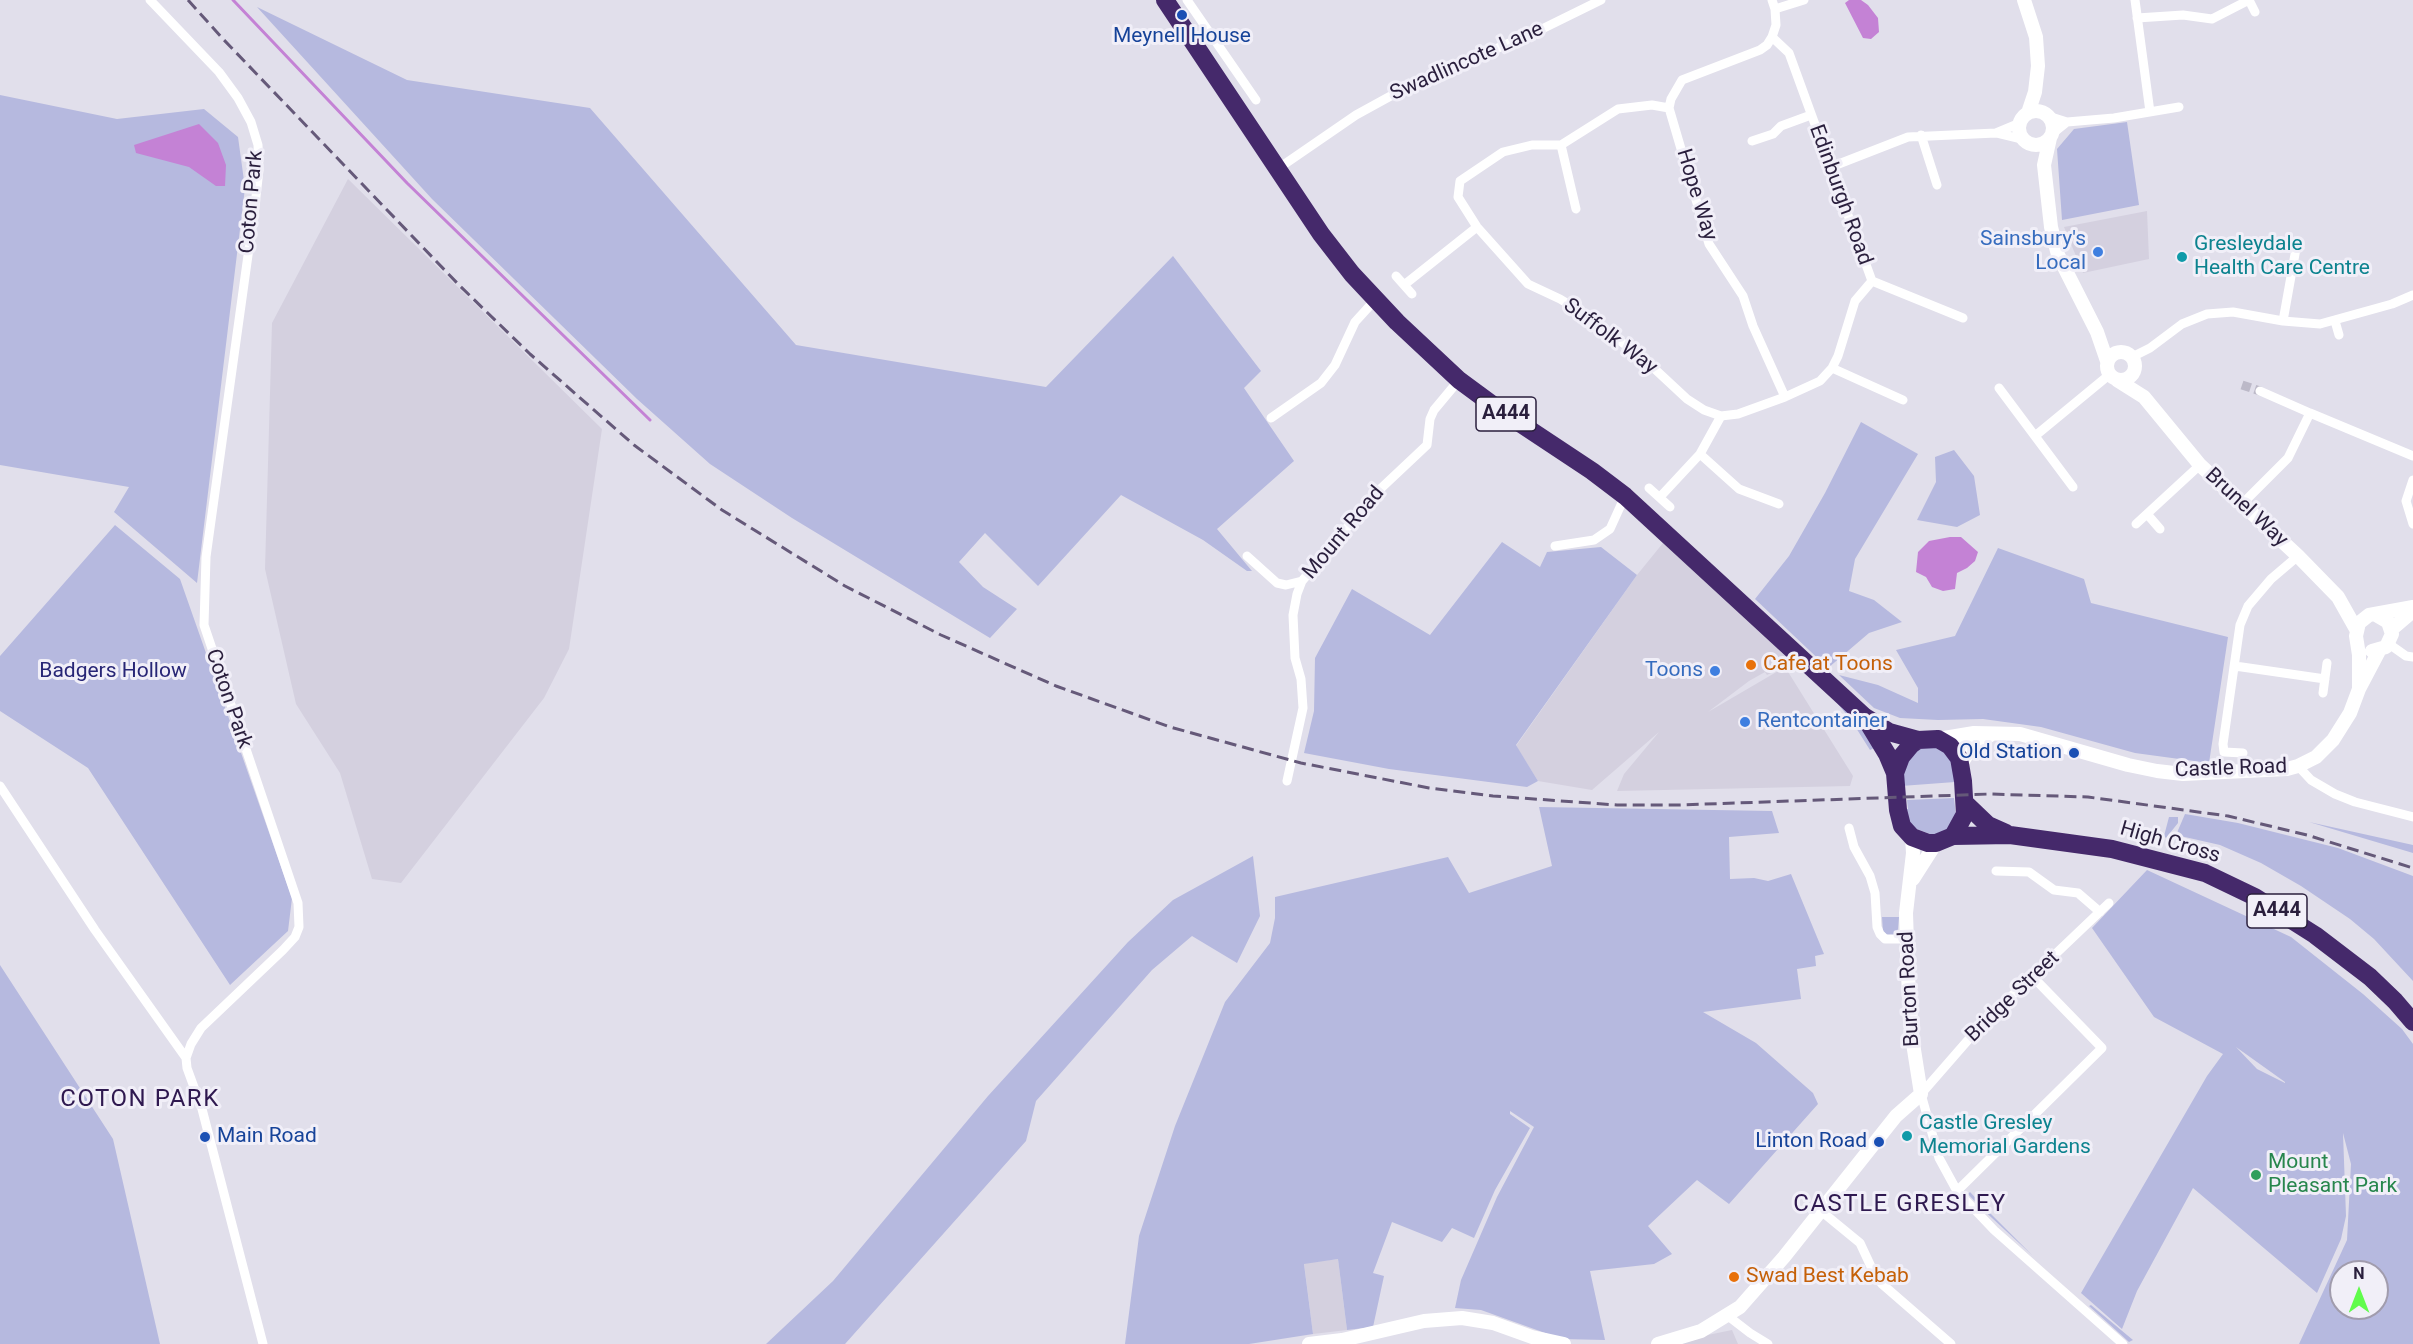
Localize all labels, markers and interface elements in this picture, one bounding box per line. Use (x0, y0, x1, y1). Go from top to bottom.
marker: Meynell House (1175, 8, 1189, 22)
street label: Swadlincote Lane (1387, 17, 1547, 107)
place label: Meynell House (1113, 24, 1251, 50)
street label: Edinburgh Road (1803, 121, 1877, 269)
street label: Hope Way (1670, 146, 1722, 244)
street label: Coton Park (235, 149, 269, 255)
place label: Sainsbury's Local (1980, 227, 2086, 277)
place label: Gresleydale Health Care Centre (2194, 232, 2370, 282)
marker: Sainsbury's Local (2091, 245, 2105, 259)
marker: Gresleydale Health Care Centre (2175, 250, 2189, 264)
street label: Suffolk Way (1558, 294, 1662, 380)
road number: A444 (1476, 397, 1536, 431)
street label: Brunel Way (2199, 463, 2293, 553)
street label: Mount Road (1298, 481, 1390, 585)
street label: Coton Park (199, 646, 257, 752)
place label: Cafe at Toons (1763, 652, 1893, 678)
place label: Toons (1645, 658, 1703, 684)
marker: Cafe at Toons (1744, 658, 1758, 672)
park label: Badgers Hollow (39, 659, 187, 685)
marker: Toons (1708, 664, 1722, 678)
place label: Rentcontainer (1757, 709, 1887, 735)
marker: Rentcontainer (1738, 715, 1752, 729)
place label: Old Station (1959, 740, 2062, 766)
marker: Old Station (2067, 746, 2081, 760)
street label: Castle Road (2174, 754, 2288, 784)
street label: High Cross (2117, 817, 2223, 869)
road number: A444 (2247, 894, 2307, 928)
street label: Burton Road (1894, 930, 1926, 1048)
street label: Bridge Street (1961, 946, 2065, 1048)
district label: COTON PARK (60, 1086, 220, 1114)
place label: Castle Gresley Memorial Gardens (1919, 1111, 2091, 1161)
place label: Main Road (217, 1124, 317, 1150)
place label: Linton Road (1755, 1129, 1867, 1155)
marker: Castle Gresley Memorial Gardens (1900, 1129, 1914, 1143)
marker: Main Road (198, 1130, 212, 1144)
marker: Linton Road (1872, 1135, 1886, 1149)
place label: Mount Pleasant Park (2268, 1150, 2397, 1200)
marker: Mount Pleasant Park (2249, 1168, 2263, 1182)
district label: CASTLE GRESLEY (1793, 1191, 2007, 1219)
north arrow (2329, 1260, 2389, 1320)
place label: Swad Best Kebab (1746, 1264, 1909, 1290)
text: N (2353, 1264, 2365, 1283)
marker: Swad Best Kebab (1727, 1270, 1741, 1284)

